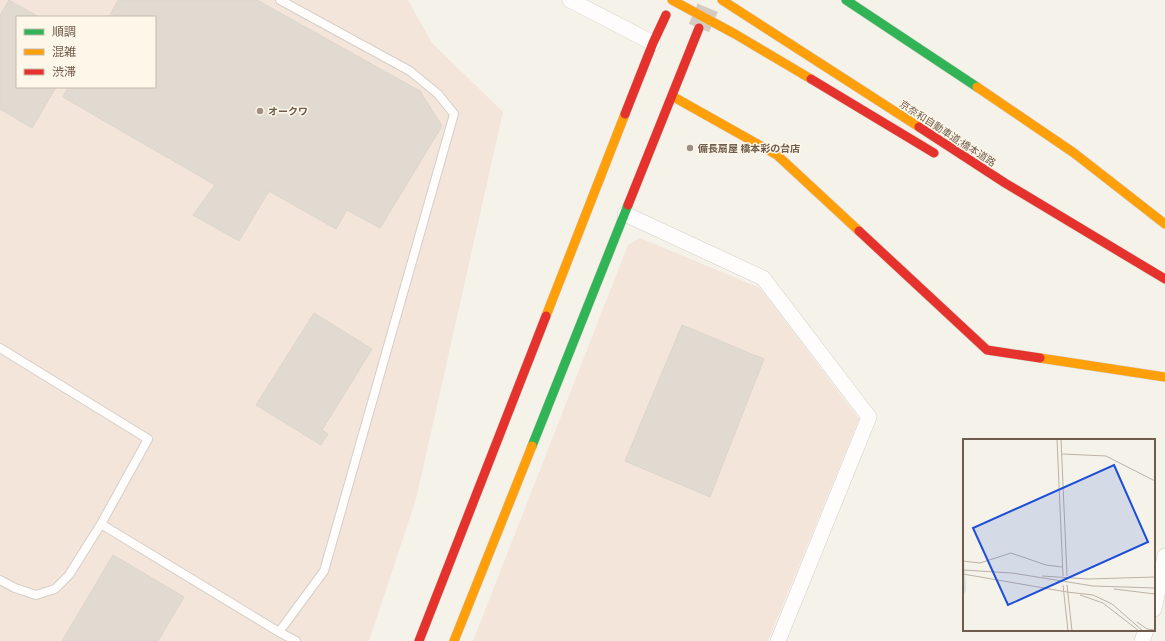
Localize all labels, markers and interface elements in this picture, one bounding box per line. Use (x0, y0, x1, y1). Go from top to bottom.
legend (16, 16, 156, 88)
text: 順調 (52, 24, 76, 40)
text: 混雑 (52, 44, 76, 60)
text: 渋滞 (52, 64, 76, 80)
street label: 京奈和自動車道;橋本道路 (897, 97, 998, 169)
place label: オークワ (268, 105, 308, 118)
marker: オークワ (255, 106, 265, 116)
place label: 備長扇屋 橋本彩の台店 (697, 142, 800, 155)
marker: 備長扇屋 橋本彩の台店 (685, 143, 695, 153)
inset map (963, 439, 1155, 631)

